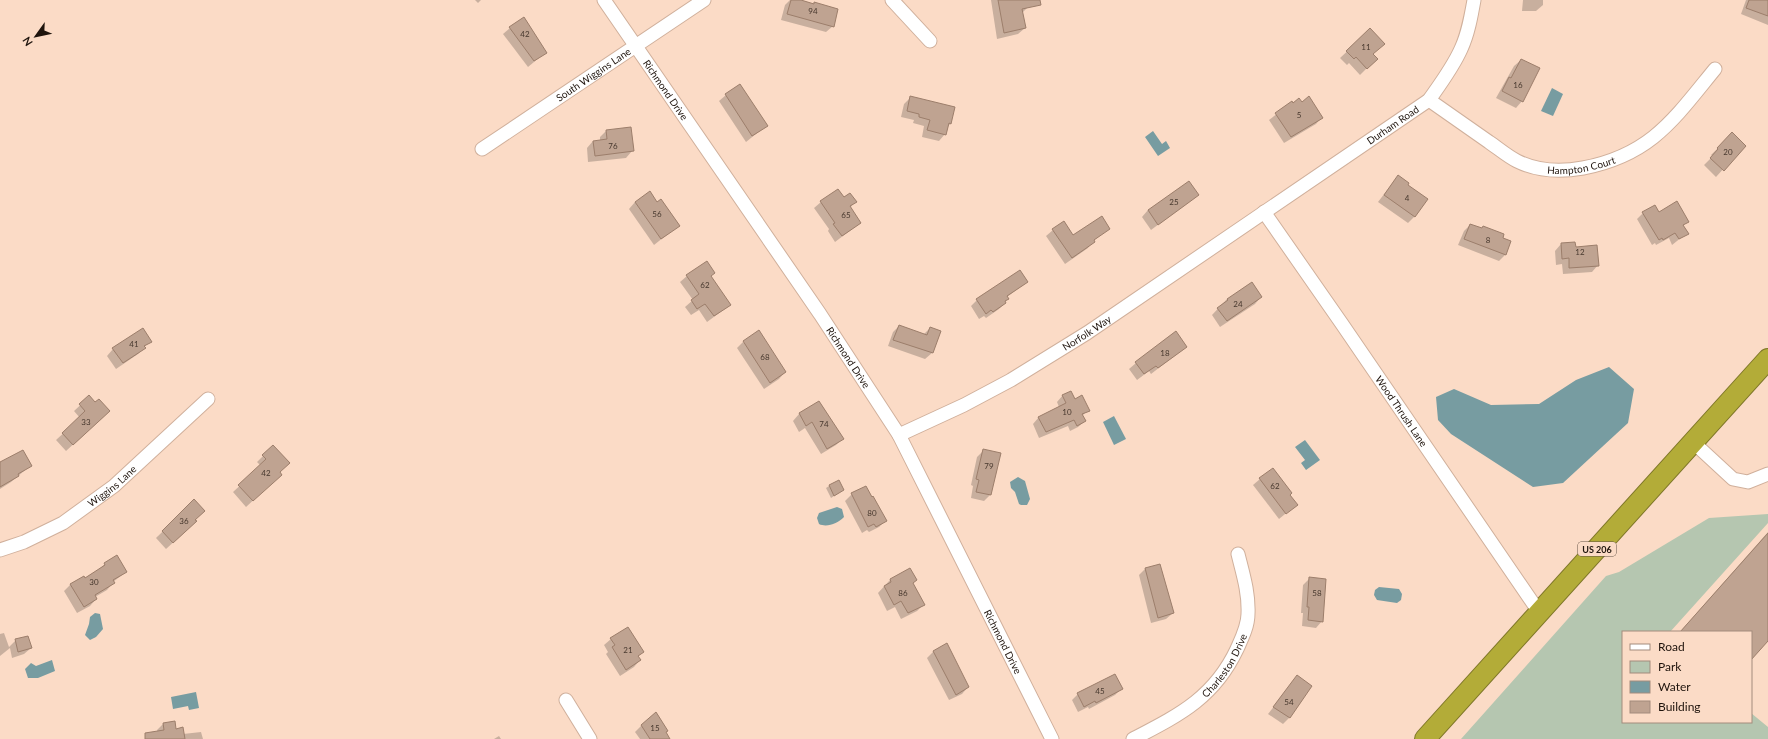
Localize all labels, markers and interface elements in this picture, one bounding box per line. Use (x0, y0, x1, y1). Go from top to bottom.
house number: 94 (808, 6, 818, 16)
north arrow (16, 16, 56, 56)
house number: 42 (520, 29, 530, 39)
text: N (19, 35, 35, 49)
house number: 11 (1361, 42, 1371, 52)
street label: South Wiggins Lane (554, 45, 633, 104)
street label: Richmond Drive (641, 57, 691, 122)
house number: 16 (1513, 80, 1523, 90)
street label: Durham Road (1364, 103, 1421, 147)
house number: 5 (1297, 110, 1302, 120)
house number: 76 (608, 141, 618, 151)
house number: 20 (1723, 147, 1733, 157)
street label: Hampton Court (1547, 153, 1617, 176)
house number: 4 (1405, 193, 1410, 203)
house number: 25 (1169, 197, 1179, 207)
house number: 56 (652, 209, 662, 219)
house number: 65 (841, 210, 851, 220)
house number: 8 (1486, 235, 1491, 245)
house number: 12 (1575, 247, 1585, 257)
house number: 62 (700, 280, 710, 290)
house number: 24 (1233, 299, 1243, 309)
street label: Norfolk Way (1060, 312, 1114, 353)
street label: Richmond Drive (824, 325, 873, 390)
house number: 41 (129, 339, 139, 349)
house number: 18 (1160, 348, 1170, 358)
house number: 68 (760, 352, 770, 362)
street label: Wood Thrush Lane (1373, 373, 1430, 449)
house number: 10 (1062, 407, 1072, 417)
house number: 33 (81, 417, 91, 427)
house number: 74 (819, 419, 829, 429)
house number: 79 (984, 461, 994, 471)
street label: Wiggins Lane (85, 463, 138, 509)
house number: 42 (261, 468, 271, 478)
house number: 62 (1270, 481, 1280, 491)
house number: 80 (867, 508, 877, 518)
house number: 36 (179, 516, 189, 526)
road number: US 206 (1578, 542, 1616, 556)
house number: 30 (89, 577, 99, 587)
house number: 86 (898, 588, 908, 598)
house number: 58 (1312, 588, 1322, 598)
street label: Richmond Drive (982, 607, 1024, 676)
legend (1622, 631, 1752, 723)
street label: Charleston Drive (1199, 632, 1249, 700)
text: Road (1658, 639, 1685, 654)
house number: 21 (623, 645, 633, 655)
text: Park (1658, 659, 1682, 674)
text: Water (1658, 679, 1691, 694)
house number: 45 (1095, 686, 1105, 696)
house number: 54 (1284, 697, 1294, 707)
text: Building (1658, 699, 1701, 714)
house number: 15 (650, 723, 660, 733)

